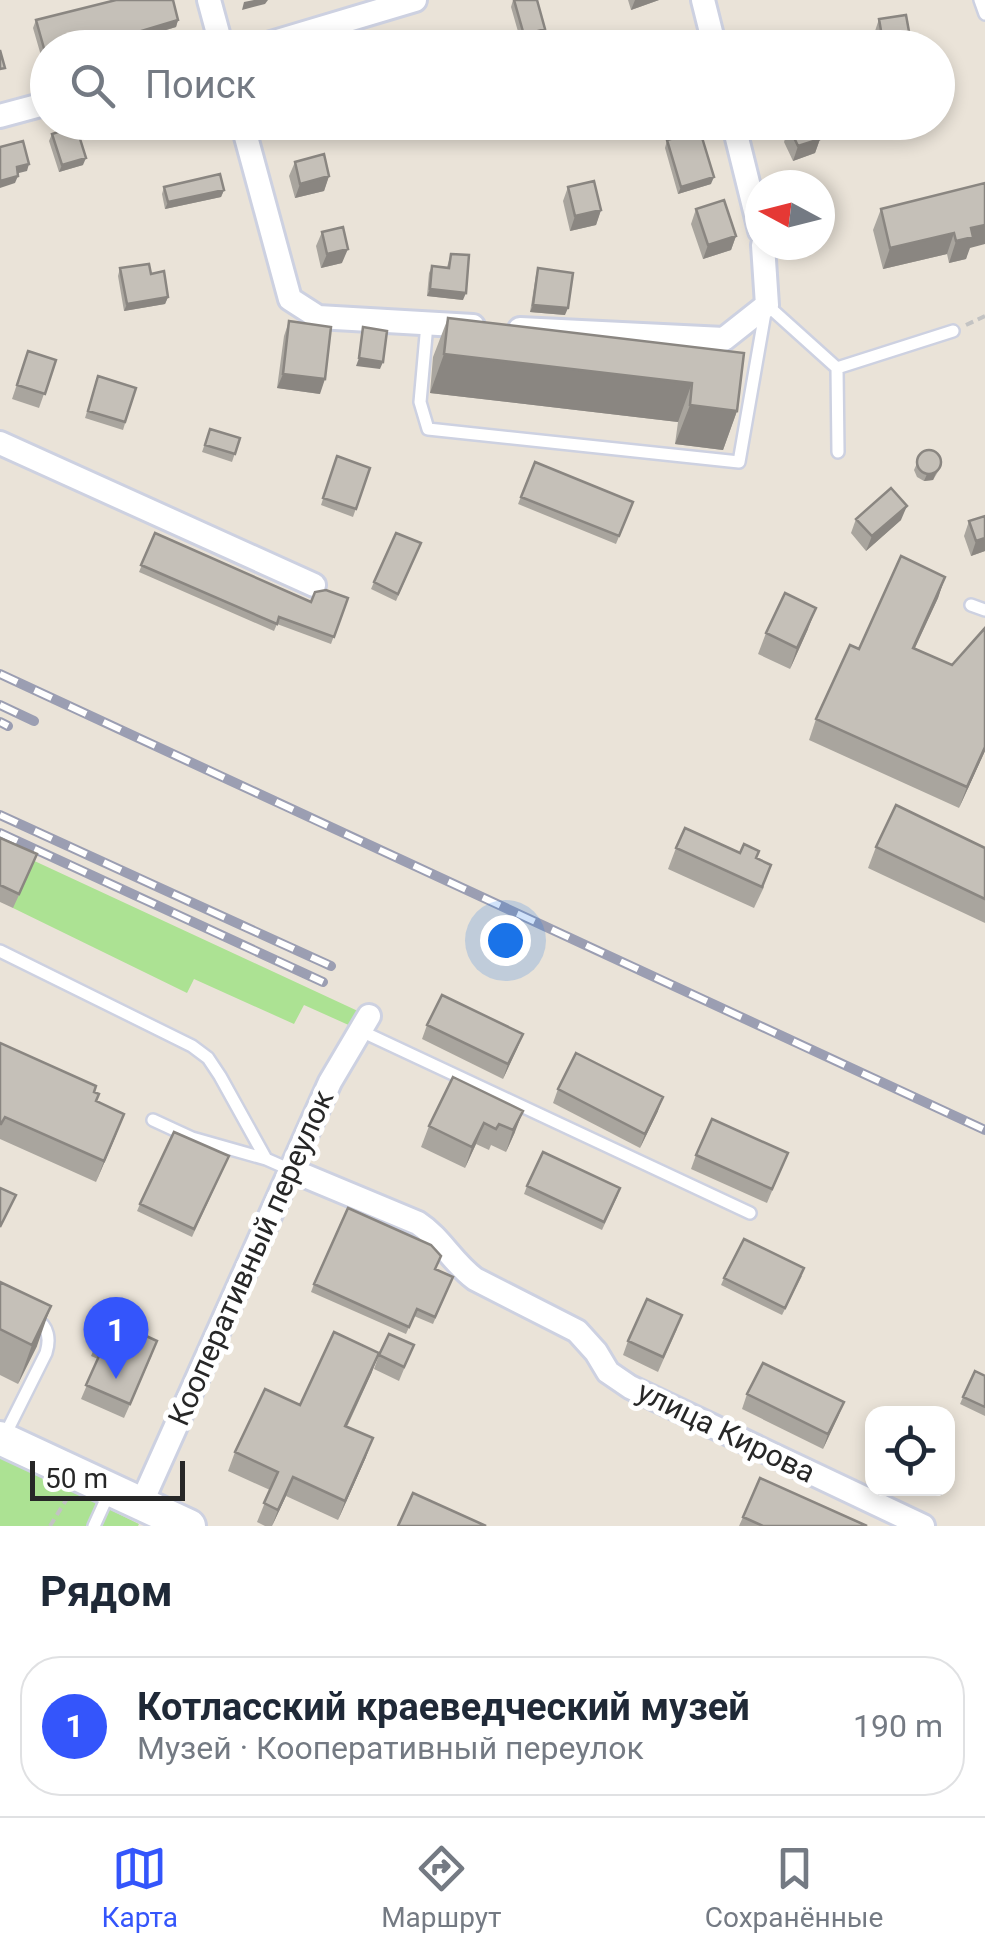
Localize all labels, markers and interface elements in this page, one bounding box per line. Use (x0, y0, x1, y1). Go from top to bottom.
search box (30, 30, 955, 140)
icon: search (65, 58, 120, 113)
text: Поиск (145, 63, 256, 107)
north arrow (745, 170, 835, 260)
your location (480, 915, 531, 966)
street label: Кооперативный переулок (161, 1085, 340, 1431)
pin: 1 (84, 1296, 148, 1379)
street label: улица Кирова (632, 1373, 821, 1490)
map controls (865, 1406, 955, 1496)
button: locate (865, 1406, 955, 1496)
scale bar (30, 1456, 185, 1500)
text: 50 m (45, 1462, 108, 1495)
text: Рядом (40, 1567, 173, 1616)
text: Котласский краеведческий музей (137, 1685, 750, 1729)
text: 1 (65, 1707, 84, 1745)
text: 190 m (853, 1707, 943, 1745)
text: Музей · Кооперативный переулок (137, 1729, 644, 1767)
tab: Карта (102, 1841, 178, 1934)
tab: Маршрут (381, 1841, 502, 1934)
tab: Сохранённые (705, 1841, 883, 1934)

